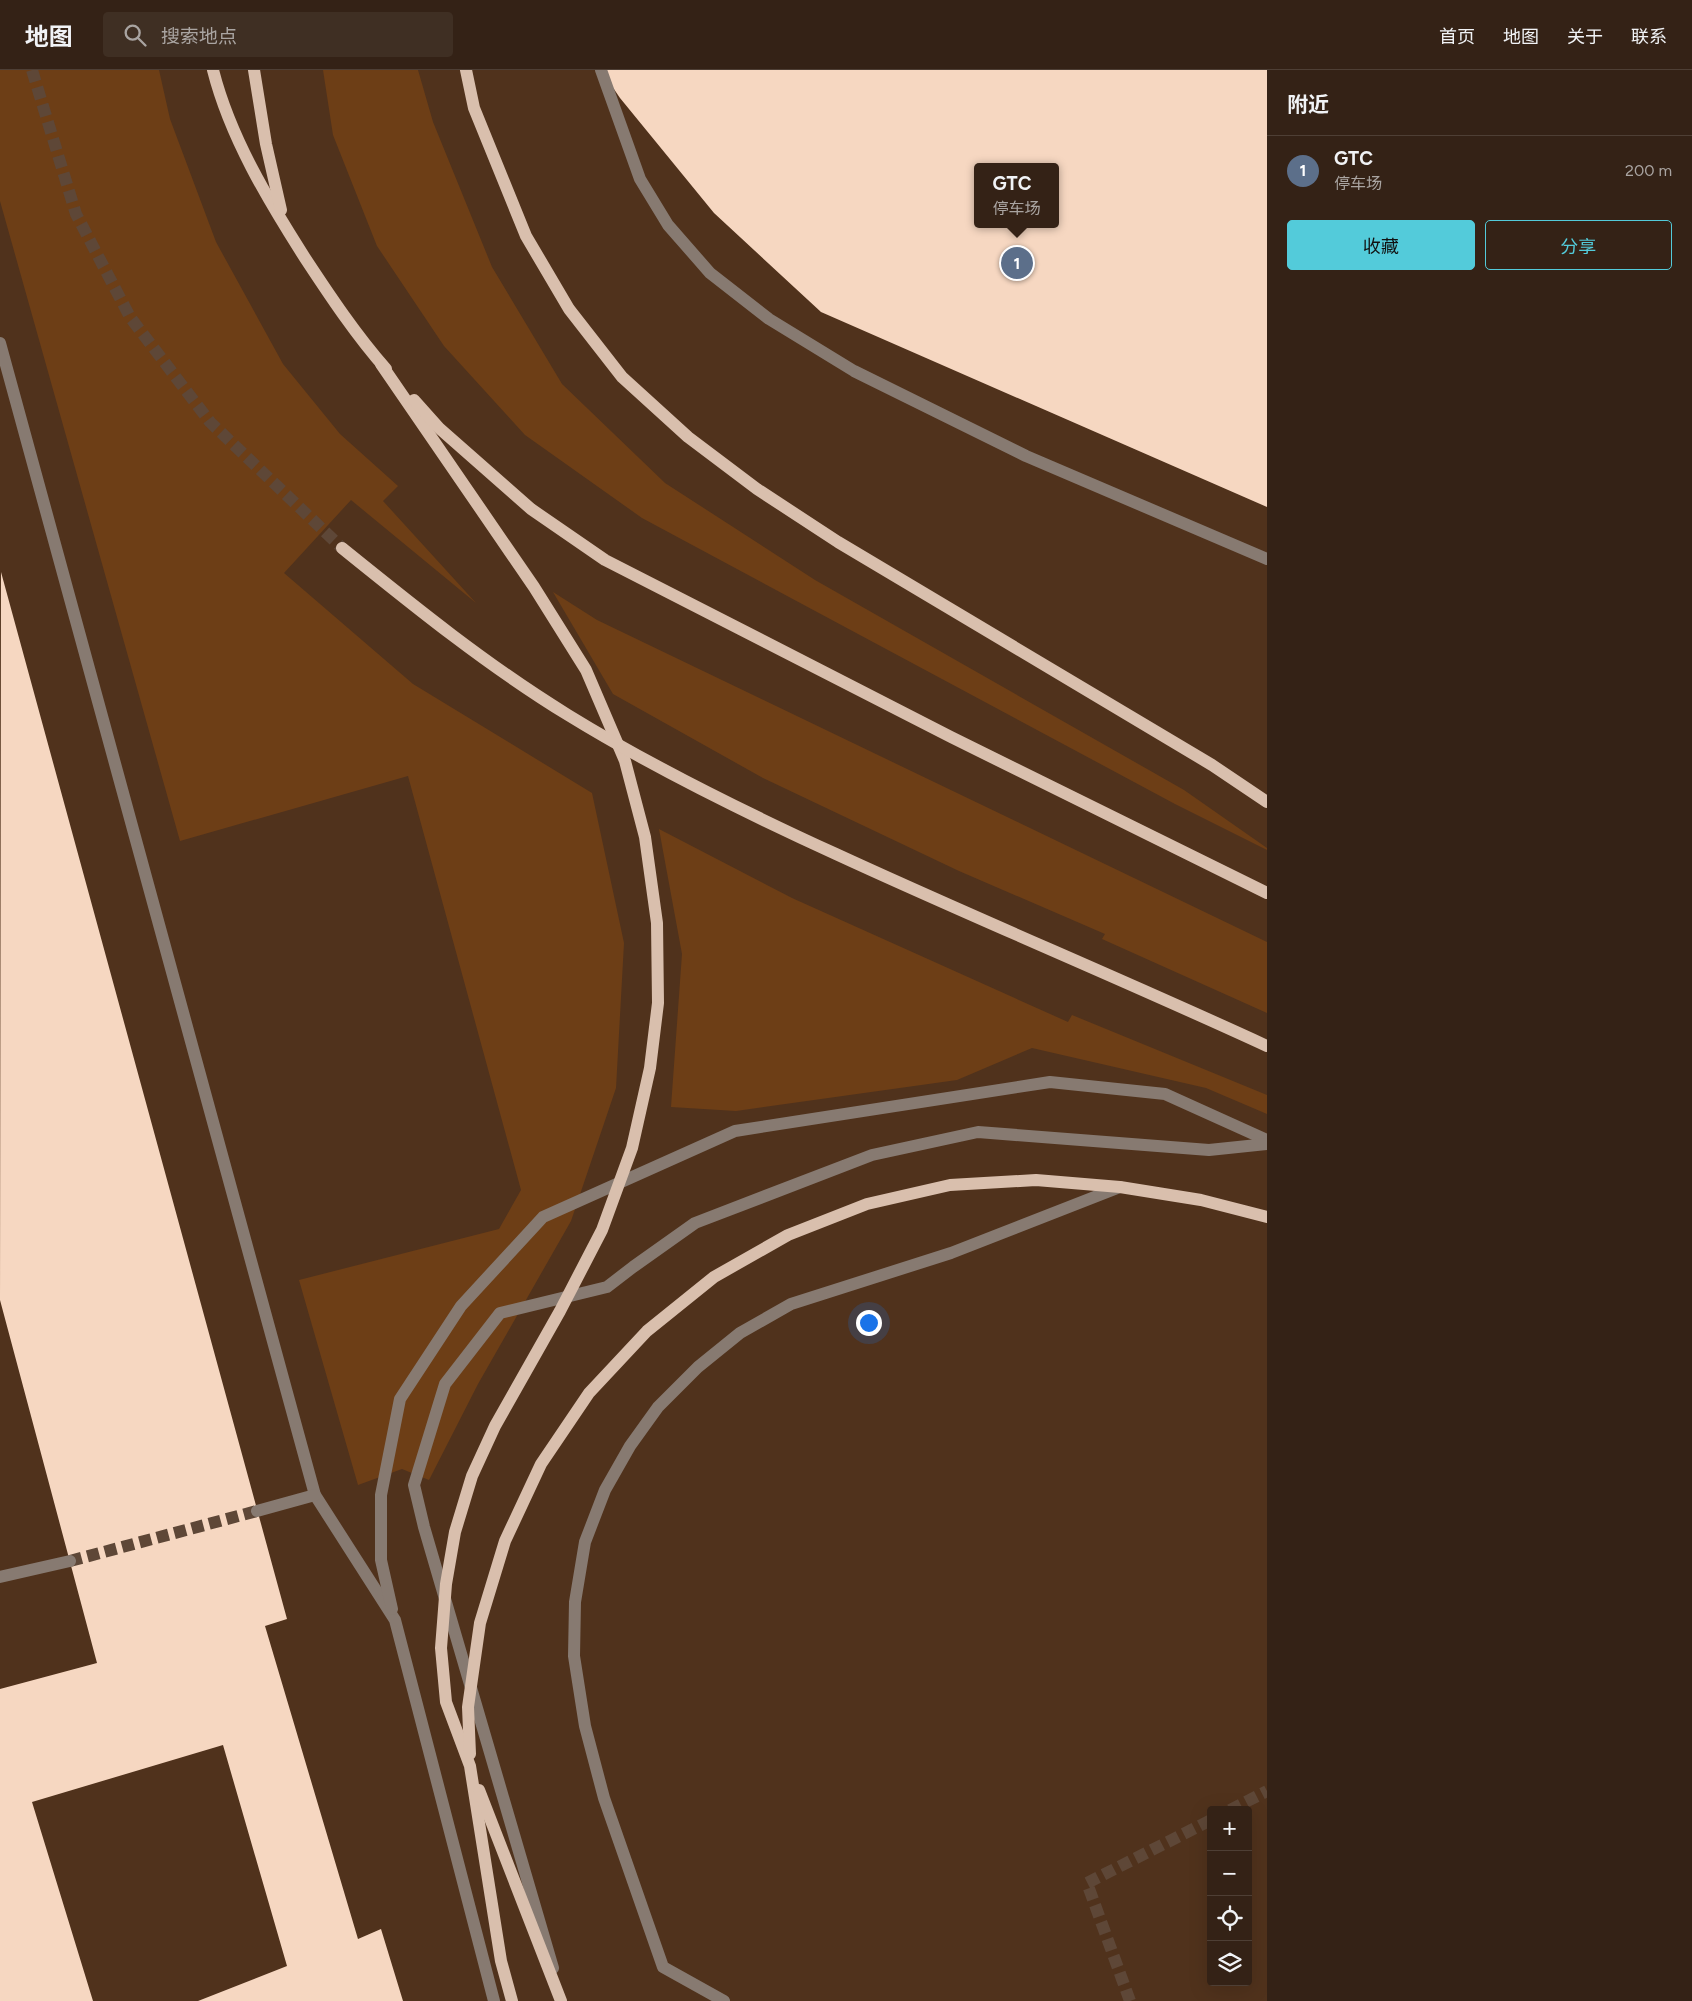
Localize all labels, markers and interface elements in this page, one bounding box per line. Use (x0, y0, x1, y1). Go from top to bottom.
search box (103, 12, 453, 57)
icon: search (121, 21, 149, 49)
text: 地图 (25, 22, 73, 51)
text: 搜索地点 (161, 25, 237, 48)
text: 首页 (1439, 26, 1475, 48)
text: 地图 (1503, 26, 1539, 48)
text: 关于 (1567, 26, 1603, 48)
text: 联系 (1631, 26, 1667, 48)
text: 附近 (1287, 92, 1329, 117)
text: GTC (1334, 147, 1373, 170)
text: 1 (1300, 161, 1306, 180)
text: 200 m (1625, 161, 1672, 180)
popup (974, 163, 1059, 228)
text: GTC (992, 172, 1031, 195)
text: 停车场 (1334, 174, 1382, 193)
text: 停车场 (992, 199, 1041, 218)
button: 收藏 (1287, 220, 1475, 270)
button: 分享 (1485, 220, 1672, 270)
pin: 1 (1001, 244, 1033, 282)
your location (856, 1310, 882, 1336)
map controls (1207, 1806, 1252, 1986)
button: + (1207, 1806, 1252, 1851)
button: − (1207, 1851, 1252, 1896)
button: locate (1207, 1896, 1252, 1941)
button: layers (1207, 1941, 1252, 1986)

